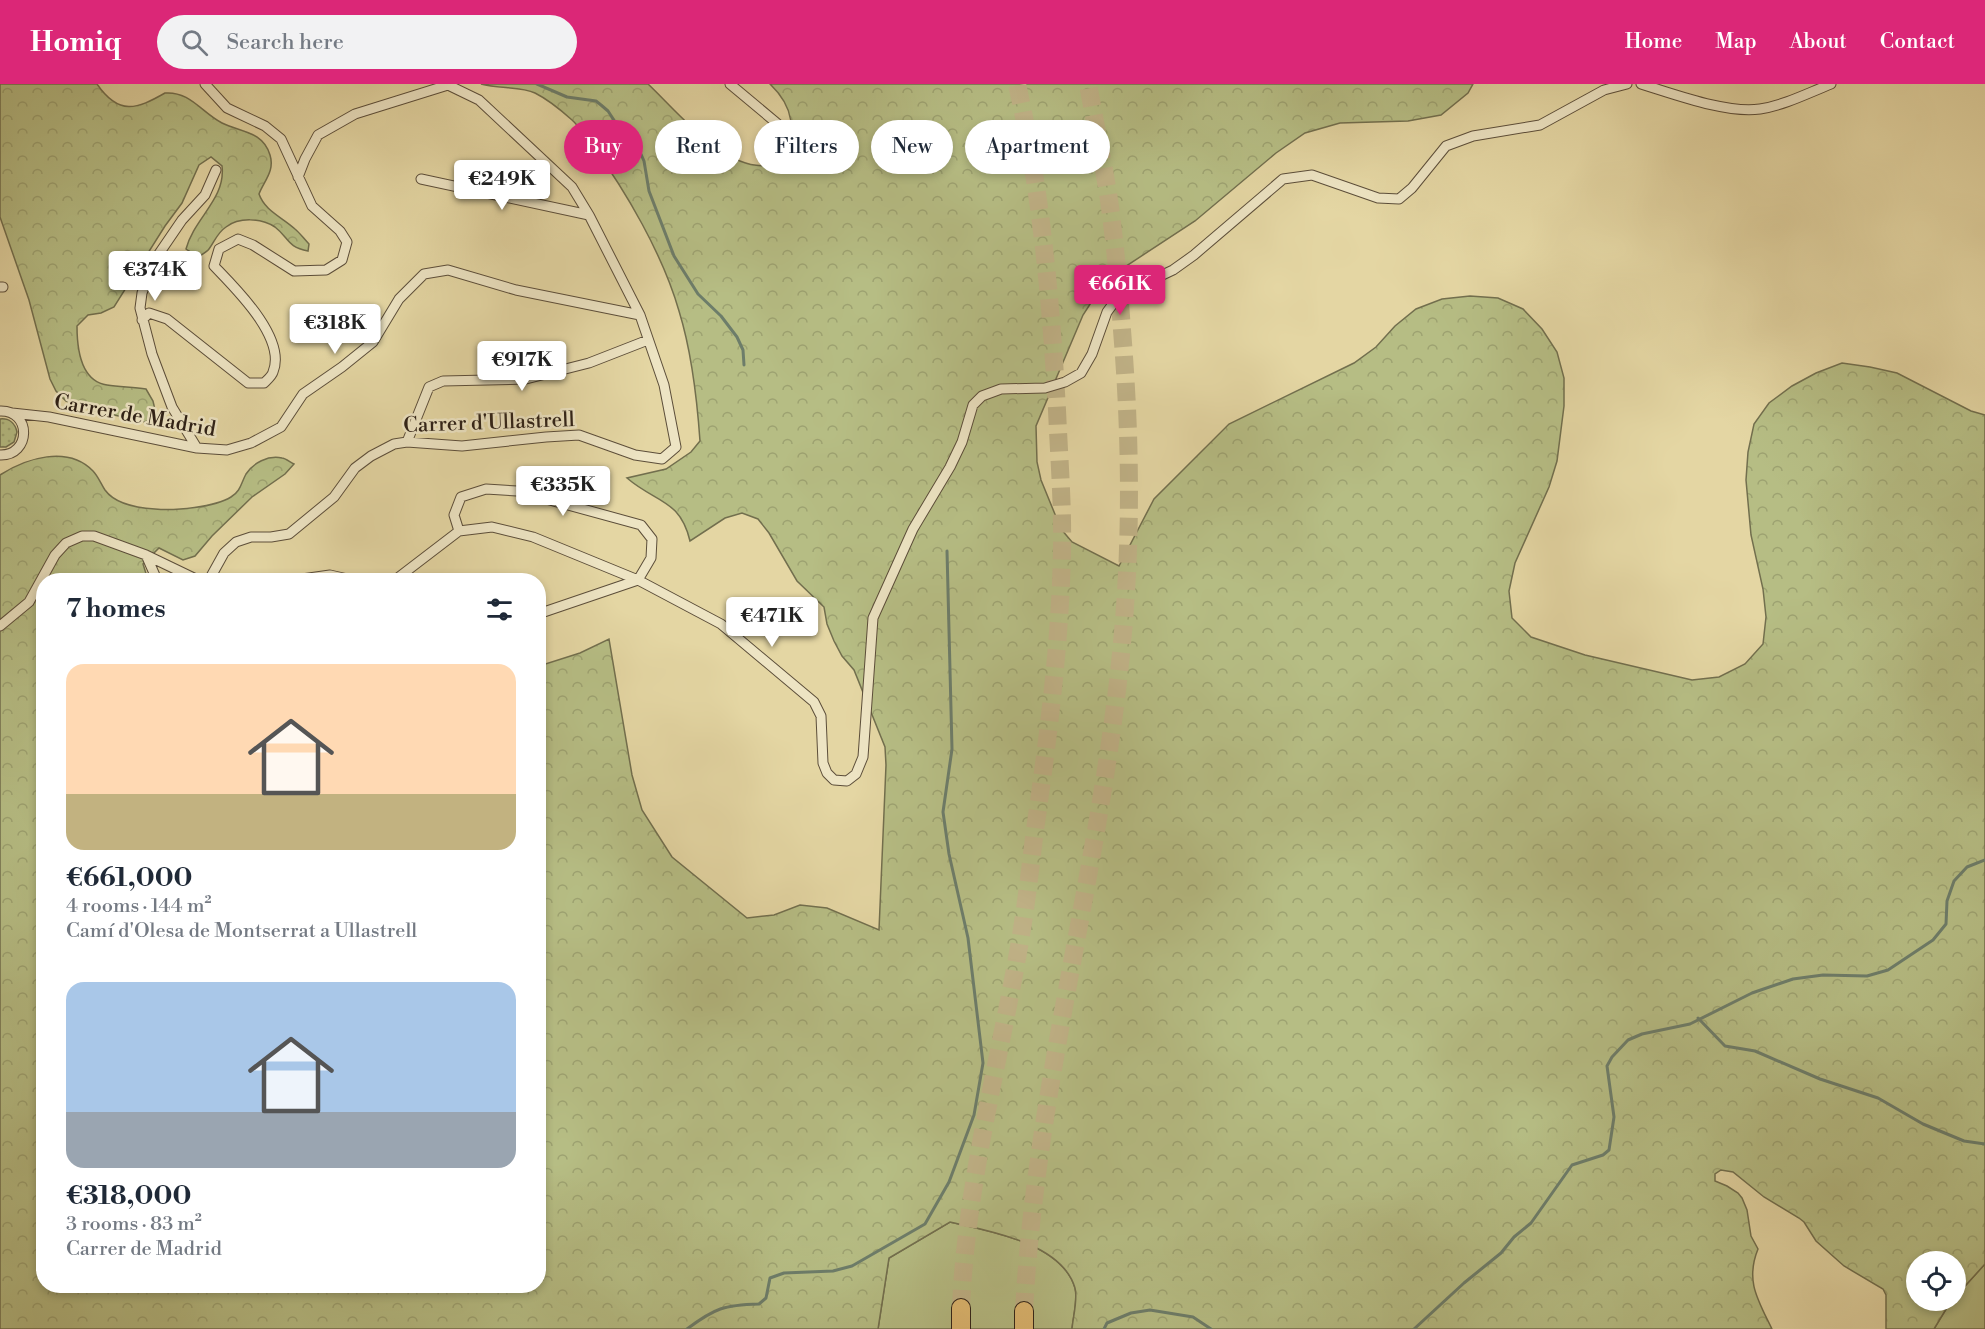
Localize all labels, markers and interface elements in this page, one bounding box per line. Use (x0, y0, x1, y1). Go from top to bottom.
search box (157, 15, 577, 69)
text: Homiq (30, 25, 121, 60)
icon: search (178, 26, 211, 59)
text: Search here (226, 29, 344, 56)
text: Home (1625, 29, 1682, 55)
text: Map (1715, 29, 1757, 55)
text: About (1790, 29, 1847, 55)
text: Contact (1880, 29, 1955, 55)
chip: Buy (564, 120, 643, 174)
chip: Rent (655, 120, 742, 174)
chip: Filters (754, 120, 859, 174)
chip: New (871, 120, 953, 174)
chip: Apartment (965, 120, 1110, 174)
pin: €249K (460, 160, 544, 211)
text: €249K (468, 167, 536, 192)
pin: €374K (113, 251, 197, 302)
text: €374K (123, 258, 187, 283)
pin: €661K (1078, 265, 1162, 316)
text: €661K (1088, 272, 1152, 297)
pin: €318K (293, 304, 377, 355)
text: €318K (304, 311, 366, 336)
pin: €917K (480, 341, 564, 392)
text: €917K (491, 348, 553, 373)
street label: Carrer de Madrid (52, 389, 218, 443)
street label: Carrer d'Ullastrell (403, 407, 575, 439)
pin: €335K (521, 466, 605, 517)
text: €335K (530, 473, 596, 498)
text: 7 homes (66, 593, 166, 625)
icon: filters (483, 593, 516, 626)
pin: €471K (730, 597, 814, 648)
text: €471K (740, 604, 804, 629)
icon: home (237, 703, 345, 811)
text: €661,000 (66, 862, 192, 894)
text: 4 rooms · 144 m² (66, 894, 211, 919)
text: Camí d'Olesa de Montserrat a Ullastrell (66, 919, 417, 944)
icon: home (237, 1021, 345, 1129)
text: €318,000 (66, 1180, 191, 1212)
text: 3 rooms · 83 m² (66, 1212, 202, 1237)
text: Carrer de Madrid (66, 1237, 222, 1262)
map controls (1906, 1251, 1966, 1311)
button: locate (1906, 1251, 1966, 1311)

